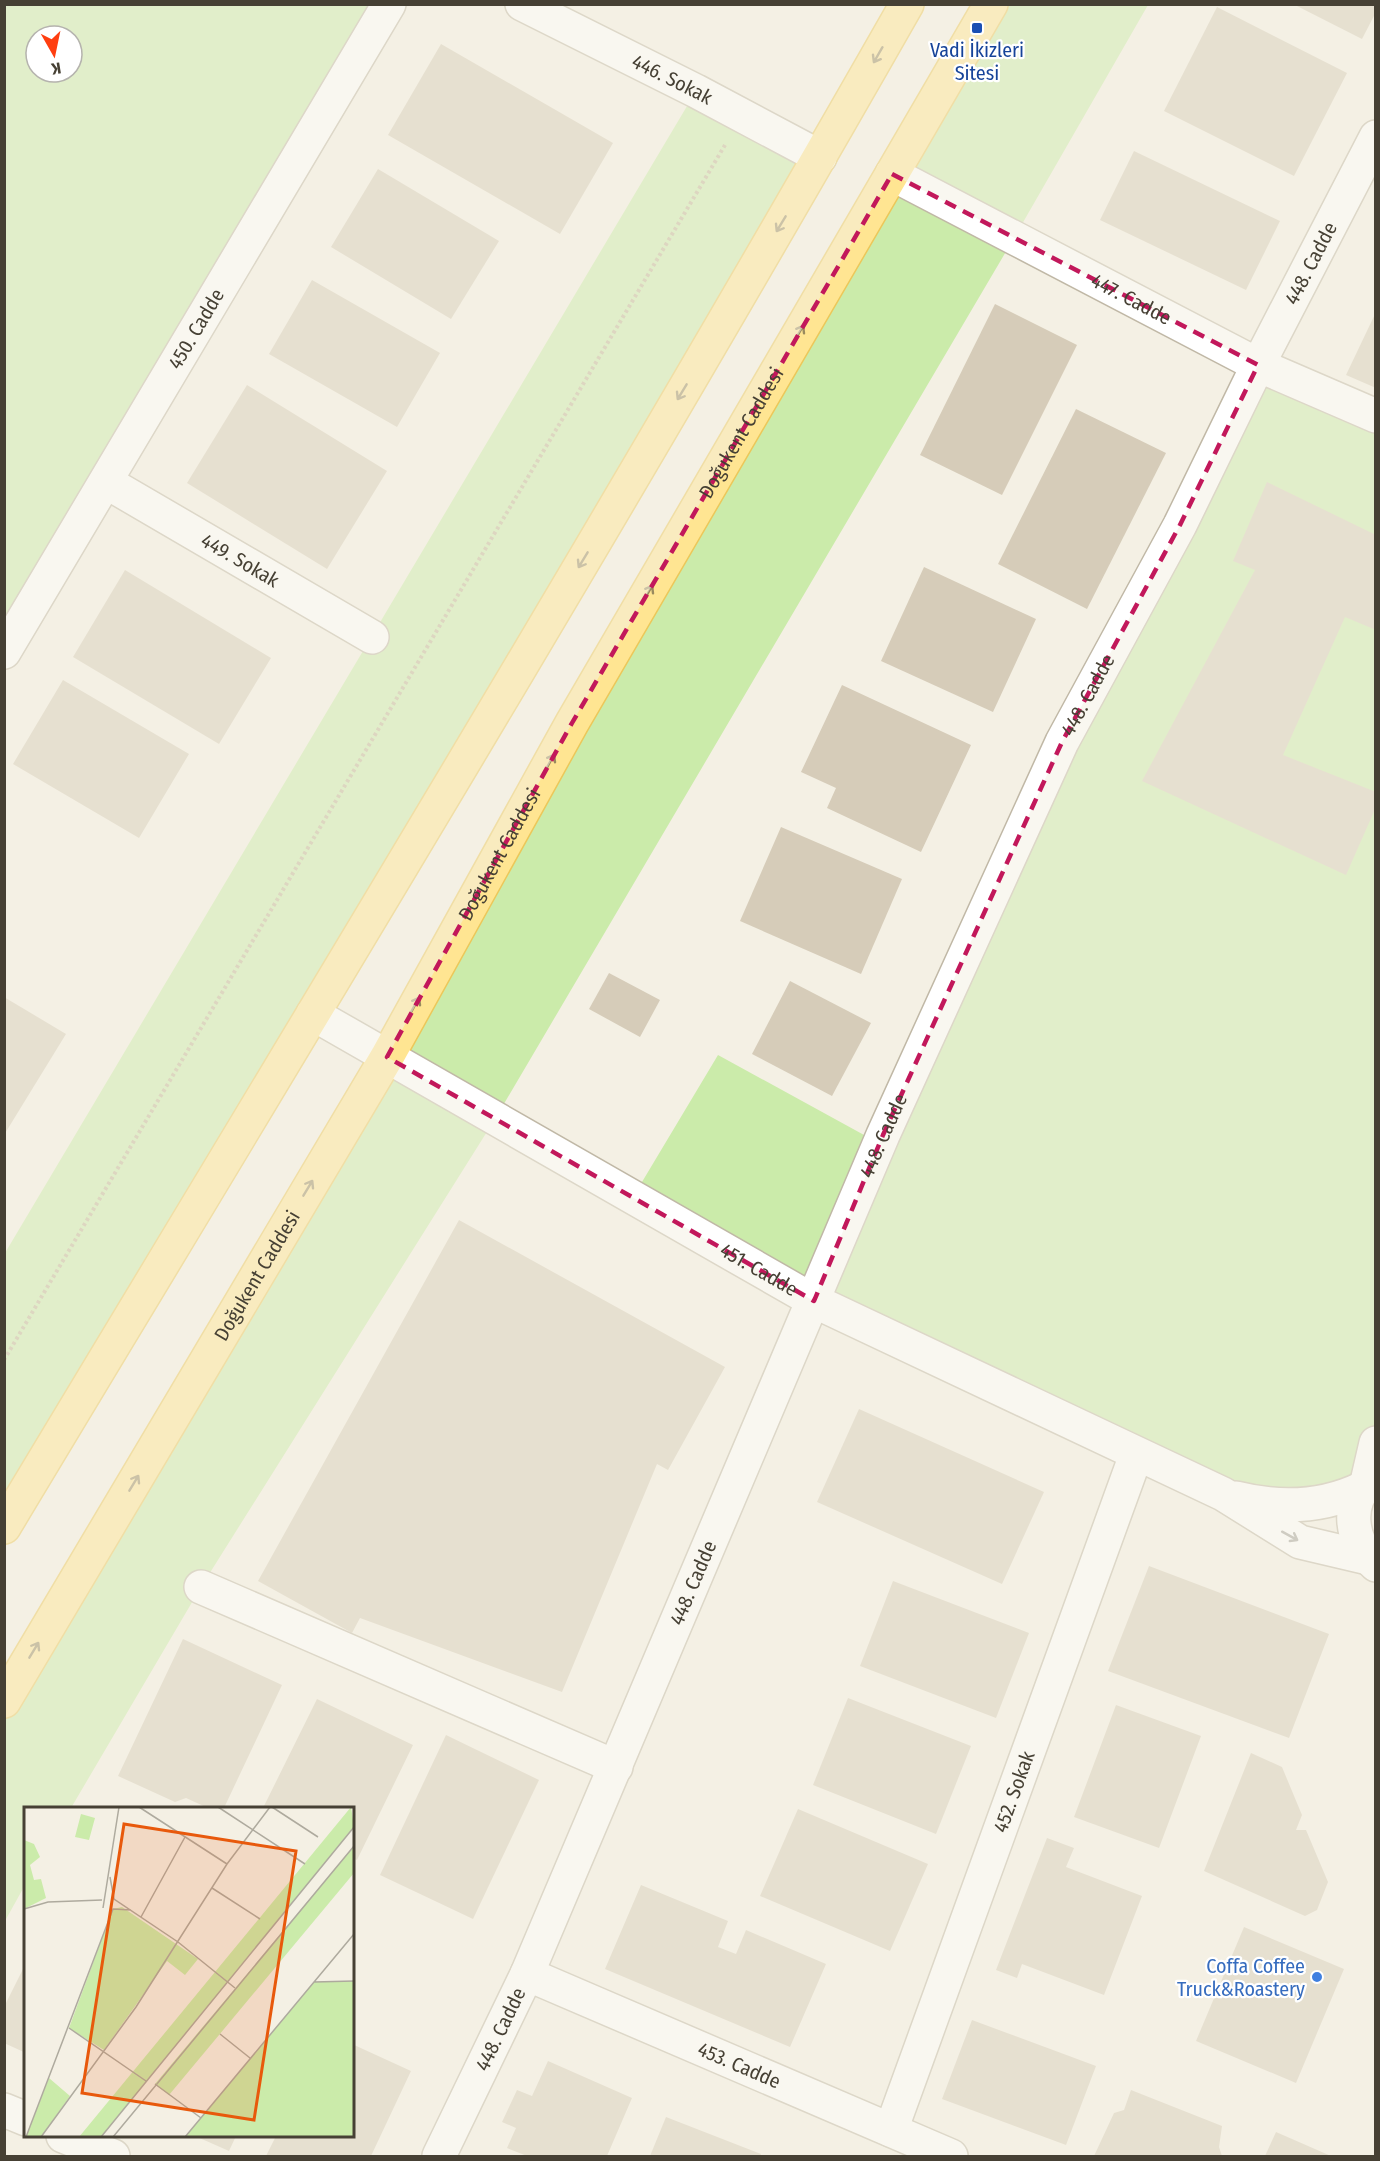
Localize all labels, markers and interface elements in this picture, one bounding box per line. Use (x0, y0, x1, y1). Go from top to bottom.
marker: Vadi İkizleri Sitesi (970, 21, 984, 35)
north arrow (24, 24, 84, 84)
place label: Vadi İkizleri Sitesi (930, 38, 1024, 85)
one-way arrow (872, 46, 884, 63)
street label: 446. Sokak (628, 49, 717, 110)
text: K (49, 58, 62, 79)
one-way arrow (774, 215, 786, 232)
street label: 448. Cadde (1279, 218, 1342, 308)
street label: 447. Cadde (1087, 268, 1176, 330)
street label: 450. Cadde (163, 284, 229, 373)
one-way arrow (794, 325, 805, 343)
street label: Doğukent Caddesi (694, 363, 789, 502)
one-way arrow (675, 383, 687, 400)
street label: 449. Sokak (197, 528, 284, 593)
one-way arrow (576, 551, 588, 568)
one-way arrow (642, 585, 654, 602)
street label: 448. Cadde (1056, 650, 1120, 740)
one-way arrow (545, 753, 557, 770)
street label: Doğukent Caddesi (453, 784, 545, 925)
one-way arrow (410, 997, 421, 1015)
street label: 448. Cadde (854, 1090, 912, 1181)
one-way arrow (303, 1180, 315, 1197)
street label: Doğukent Caddesi (209, 1206, 305, 1345)
street label: 451. Cadde (716, 1238, 802, 1301)
one-way arrow (128, 1474, 140, 1491)
one-way arrow (1281, 1530, 1298, 1542)
street label: 448. Cadde (664, 1537, 721, 1629)
one-way arrow (29, 1642, 41, 1659)
street label: 452. Sokak (988, 1747, 1040, 1836)
inset map (24, 1807, 354, 2137)
place label: Coffa Coffee Truck&Roastery (1177, 1954, 1305, 2001)
marker: Coffa Coffee Truck&Roastery (1310, 1970, 1324, 1984)
street label: 448. Cadde (470, 1984, 531, 2075)
street label: 453. Cadde (694, 2037, 784, 2093)

